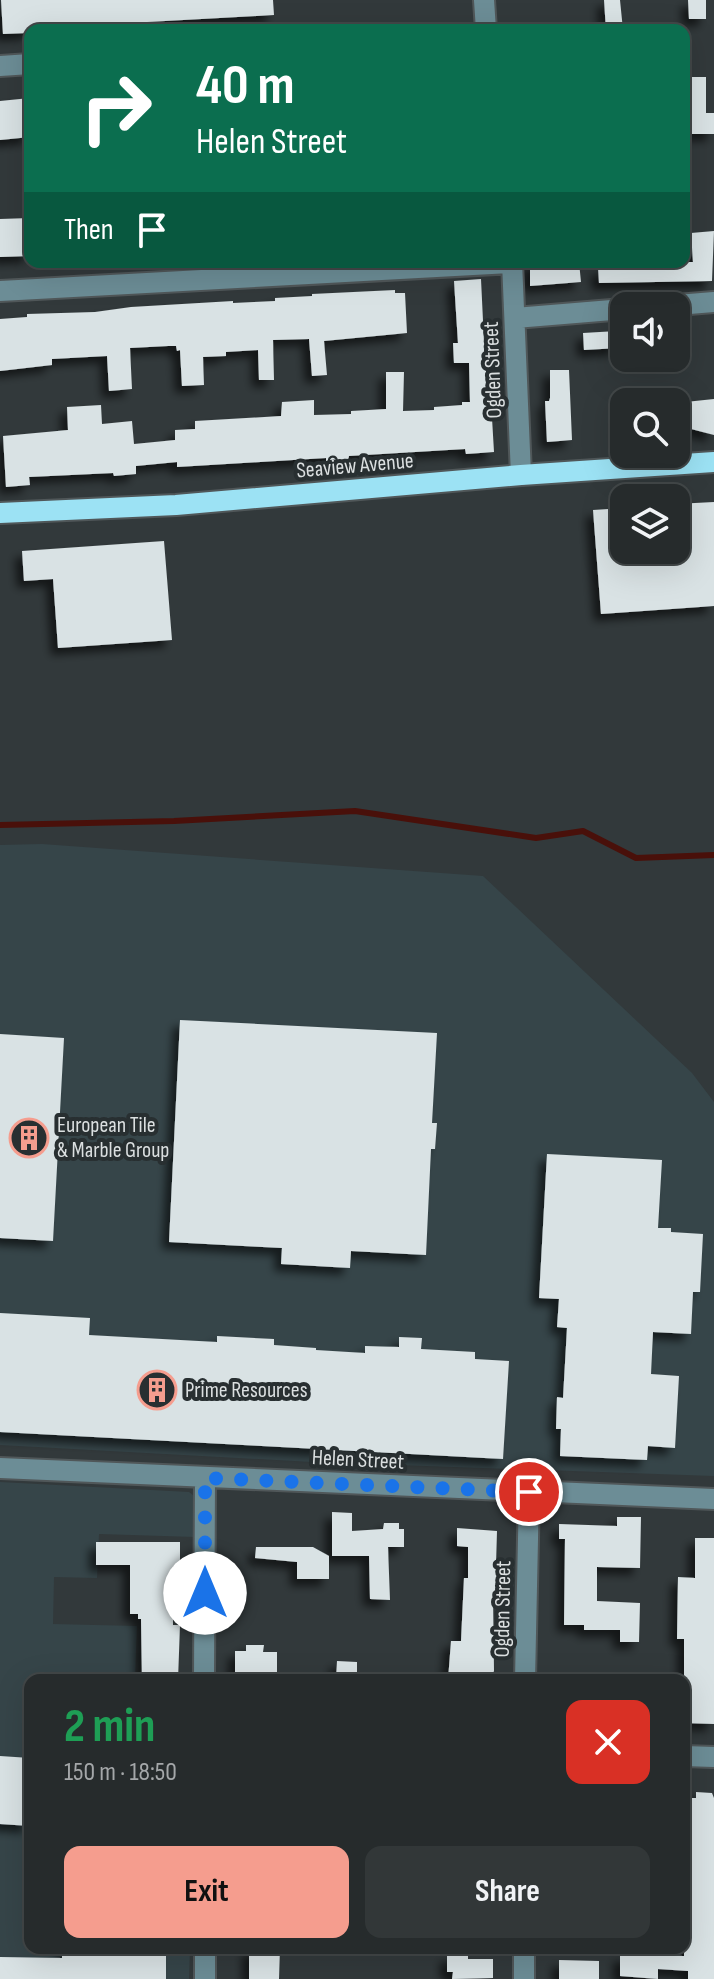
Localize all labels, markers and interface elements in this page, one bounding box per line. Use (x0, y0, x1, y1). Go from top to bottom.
text: 40 m (196, 53, 295, 120)
icon: right (64, 56, 168, 160)
text: Helen Street (196, 121, 347, 164)
icon: arrive (130, 208, 174, 252)
text: Then (64, 212, 114, 248)
map controls (610, 292, 690, 564)
button: sound (610, 292, 690, 372)
street label: Ogden Street (478, 321, 508, 419)
button: search (610, 388, 690, 468)
street label: Seaview Avenue (295, 447, 415, 485)
button: layers (610, 484, 690, 564)
place label: European Tile & Marble Group (57, 1112, 169, 1164)
building icon: European Tile & Marble Group (8, 1117, 50, 1159)
building icon: Prime Resources (136, 1369, 178, 1411)
place label: Prime Resources (185, 1377, 308, 1404)
street label: Helen Street (311, 1444, 405, 1476)
pin (495, 1458, 563, 1526)
icon: arrive (507, 1470, 551, 1514)
position arrow (163, 1551, 247, 1635)
street label: Ogden Street (489, 1560, 517, 1658)
text: 2 min (64, 1698, 155, 1755)
button: close (566, 1700, 650, 1784)
text: 150 m · 18:50 (64, 1757, 177, 1788)
button: Exit (64, 1846, 349, 1938)
button: Share (365, 1846, 650, 1938)

